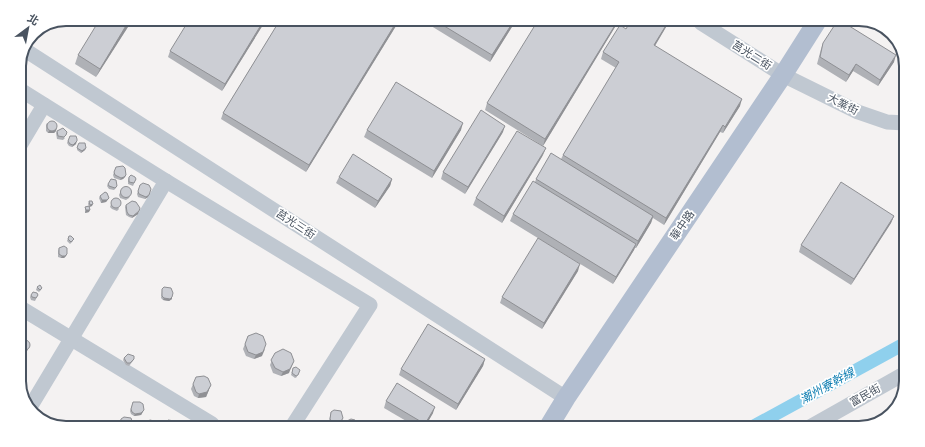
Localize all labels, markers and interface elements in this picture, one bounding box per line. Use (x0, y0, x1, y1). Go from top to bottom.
north arrow (8, 8, 48, 48)
text: 北 (25, 12, 41, 28)
street label: 莒光二街 (730, 38, 774, 73)
street label: 大業街 (825, 91, 860, 118)
street label: 莒光三街 (274, 207, 318, 242)
street label: 華中路 (668, 208, 697, 243)
water label: 潮州寮幹線 (797, 364, 858, 407)
street label: 富民街 (848, 382, 883, 409)

